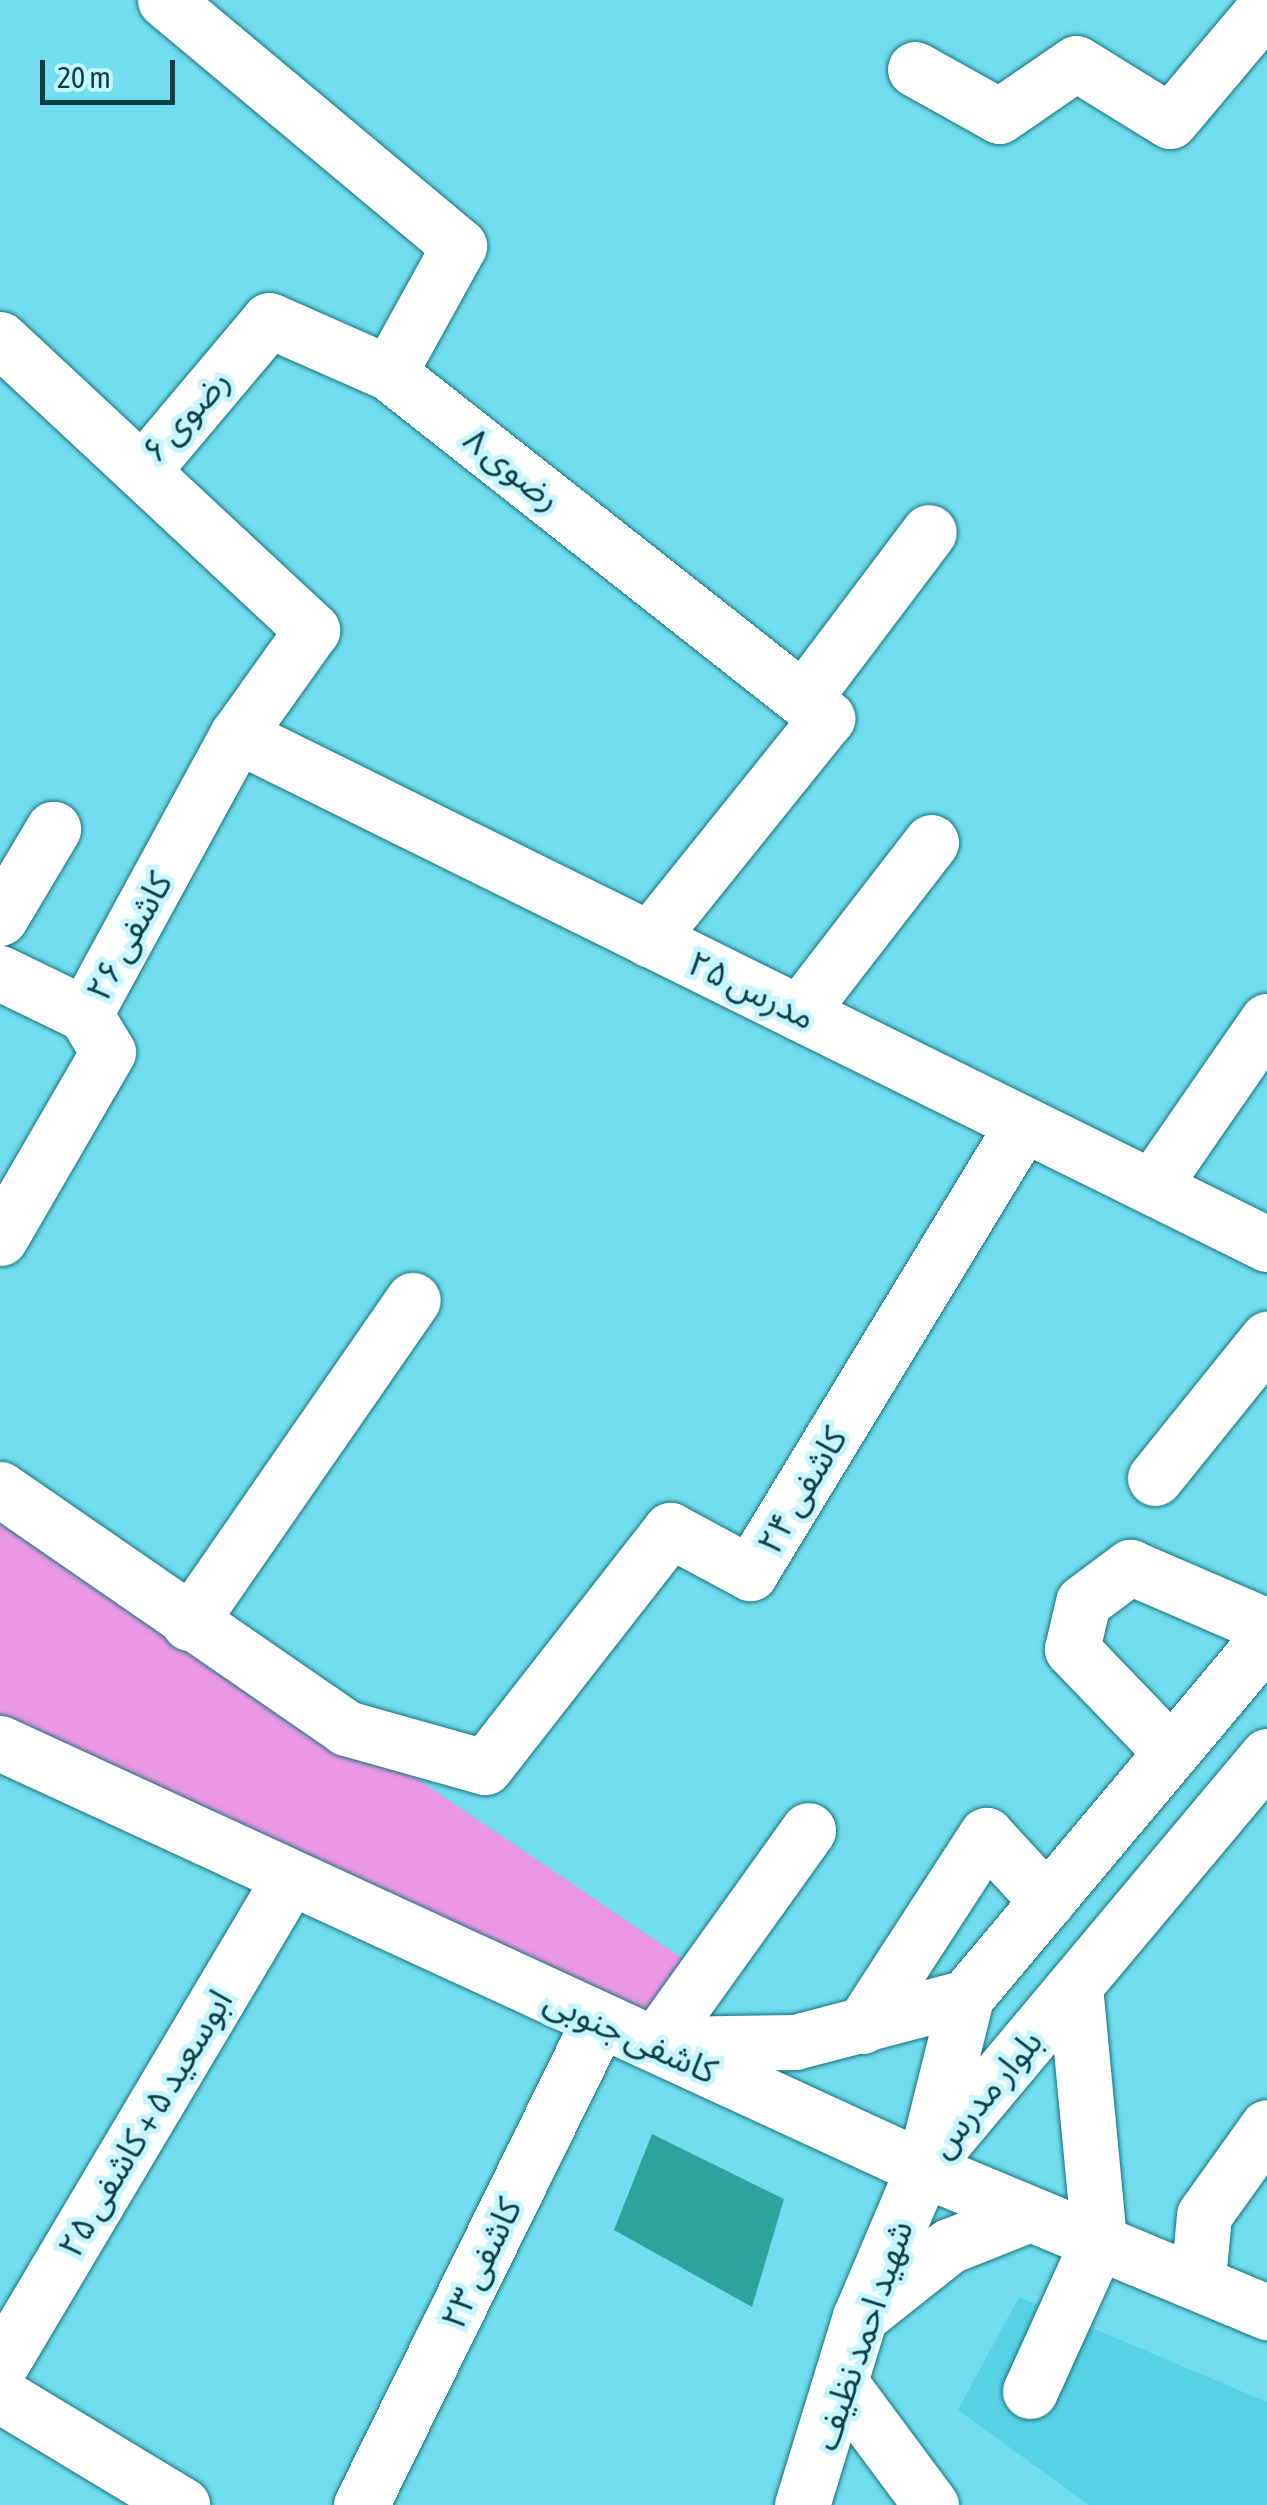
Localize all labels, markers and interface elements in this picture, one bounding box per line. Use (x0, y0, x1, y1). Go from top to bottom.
scale bar (45, 40, 180, 102)
text: 20 m (57, 60, 111, 94)
street label: رضوی ۶ (132, 360, 238, 470)
street label: رضوی ۸ (456, 417, 570, 519)
street label: کاشفی ۲۶ (76, 865, 180, 1007)
street label: مدرس ۲۵ (682, 940, 822, 1038)
street label: کاشفی ۲۴ (747, 1419, 855, 1561)
street label: کاشفی جنوبی (538, 1978, 724, 2092)
street label: ابوسعید ۵ + کاشفی ۲۵ (48, 1982, 240, 2264)
street label: بلوار مدرس (920, 2021, 1050, 2165)
street label: کاشفی ۲۳ (430, 2191, 530, 2335)
street label: شهید احمد نظیف (803, 2215, 921, 2455)

